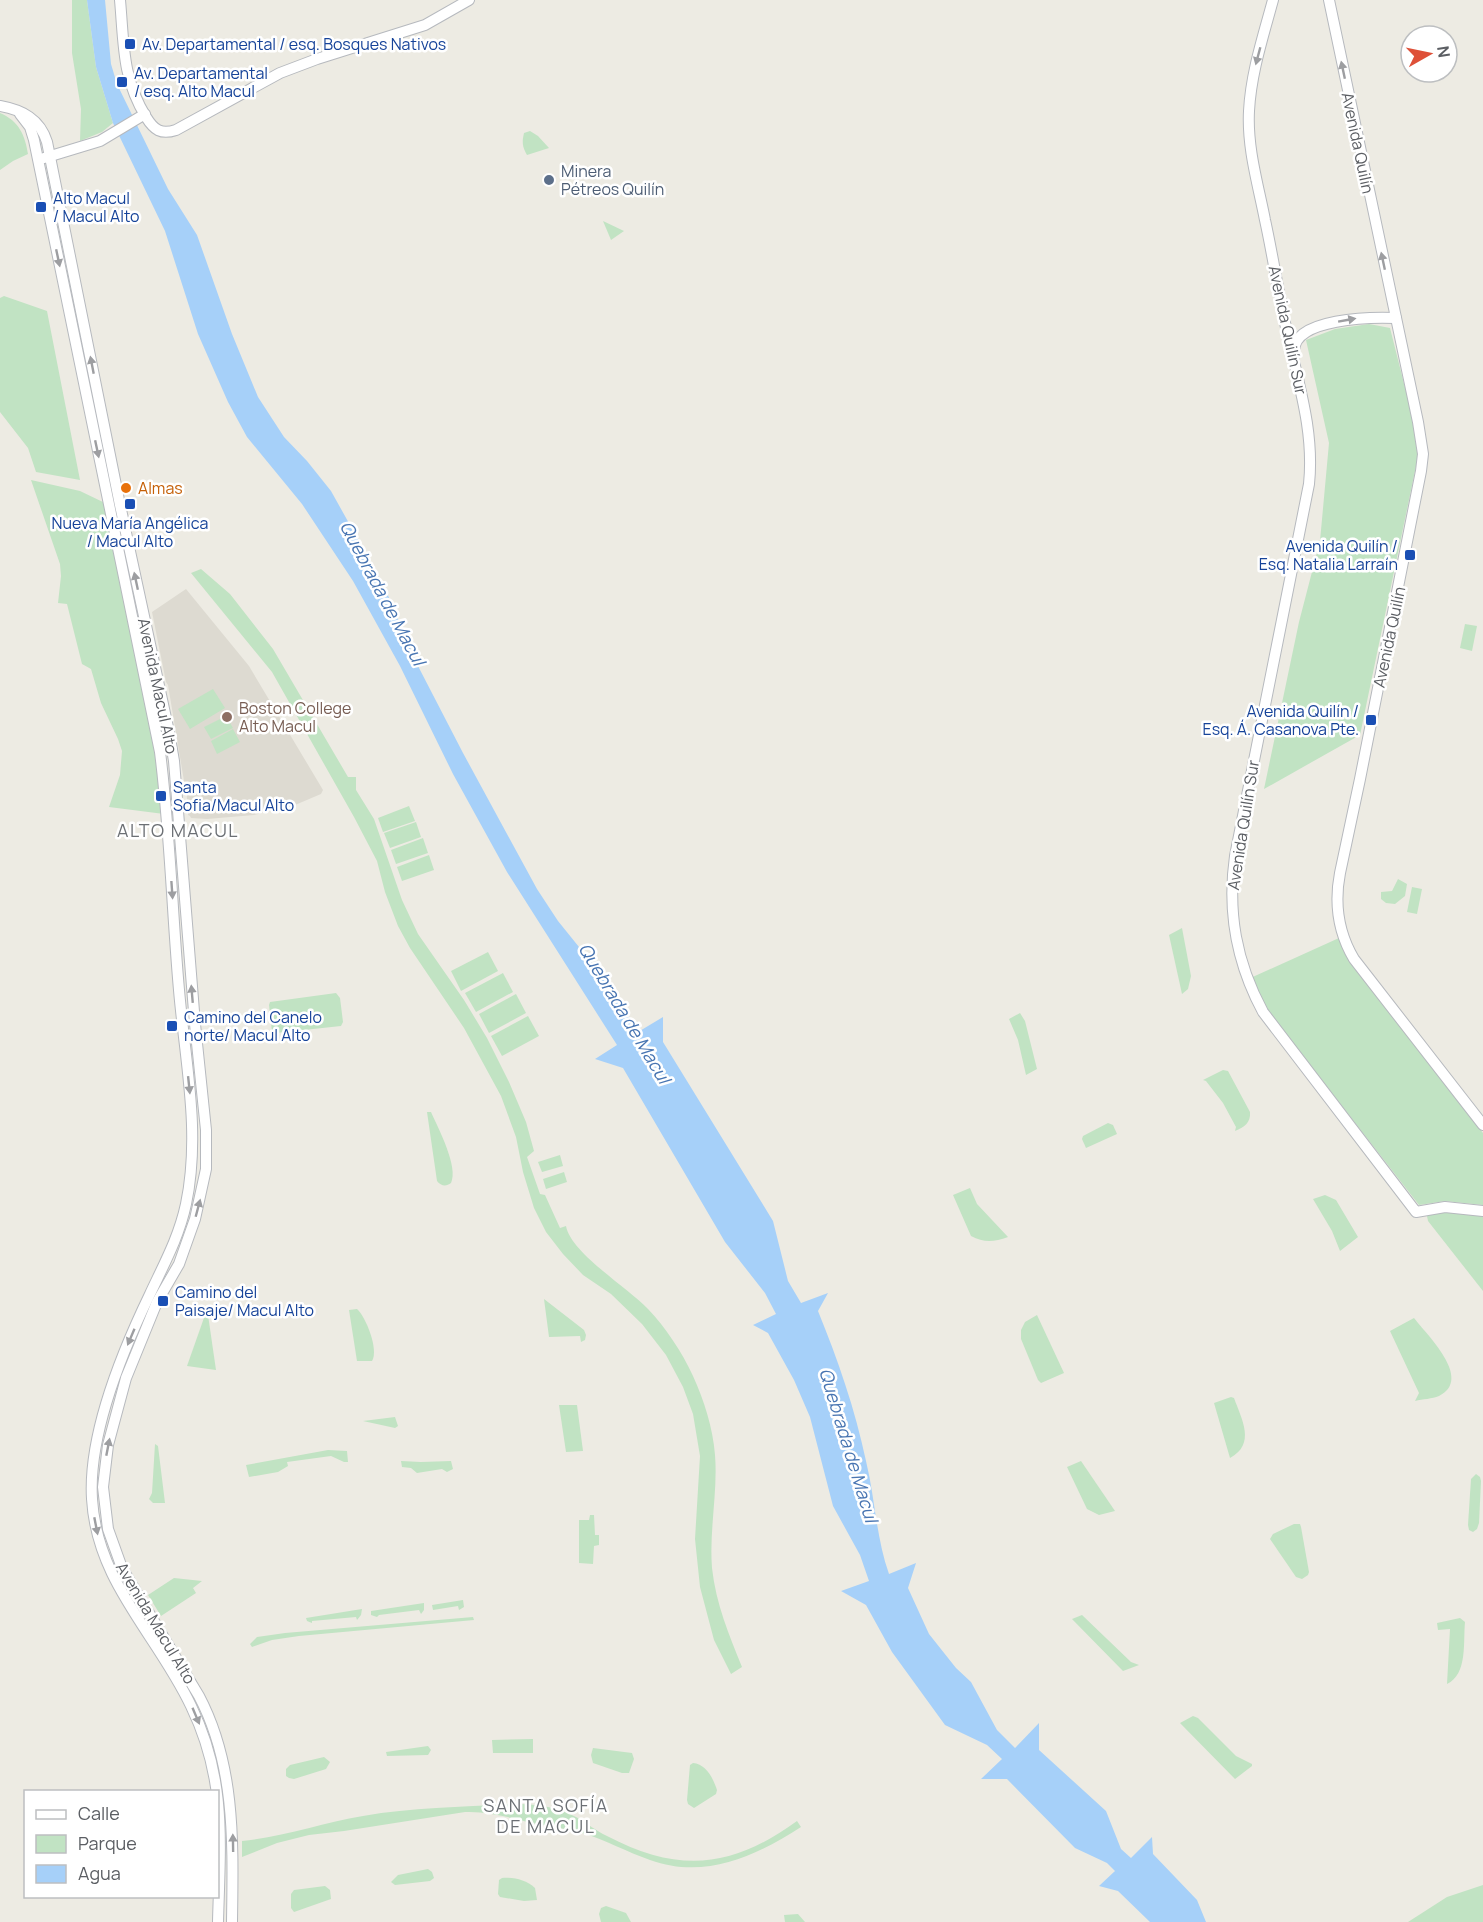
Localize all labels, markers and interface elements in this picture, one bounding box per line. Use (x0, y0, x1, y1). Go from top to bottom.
north arrow (1399, 24, 1459, 84)
place label: Av. Departamental / esq. Bosques Nativos (142, 33, 446, 55)
marker: Av. Departamental / esq. Bosques Nativos (123, 37, 137, 51)
text: N (1432, 44, 1456, 59)
one-way arrow (1253, 48, 1262, 66)
one-way arrow (1338, 60, 1347, 79)
place label: Av. Departamental / esq. Alto Macul (134, 62, 268, 102)
marker: Av. Departamental / esq. Alto Macul (115, 75, 129, 89)
street label: Avenida Quilín (1337, 90, 1379, 196)
place label: Minera Pétreos Quilín (561, 160, 664, 200)
marker: Minera Pétreos Quilín (542, 173, 556, 187)
place label: Alto Macul / Macul Alto (53, 187, 139, 227)
marker: Alto Macul / Macul Alto (34, 200, 48, 214)
one-way arrow (54, 249, 63, 268)
one-way arrow (1378, 251, 1388, 270)
street label: Avenida Quilín Sur (1264, 263, 1312, 397)
one-way arrow (1337, 315, 1356, 324)
one-way arrow (87, 356, 96, 375)
one-way arrow (93, 440, 102, 459)
place label: Almas (138, 477, 183, 499)
marker: Almas (119, 481, 133, 495)
marker: Nueva María Angélica / Macul Alto (123, 497, 137, 511)
place label: Nueva María Angélica / Macul Alto (52, 512, 208, 552)
water label: Quebrada de Macul (335, 517, 432, 672)
place label: Avenida Quilín / Esq. Natalia Larraín (1259, 535, 1398, 575)
marker: Avenida Quilín / Esq. Natalia Larraín (1403, 548, 1417, 562)
one-way arrow (131, 572, 140, 591)
street label: Avenida Quilín (1368, 584, 1410, 690)
street label: Avenida Macul Alto (133, 616, 183, 756)
place label: Boston College Alto Macul (239, 697, 351, 737)
place label: Avenida Quilín / Esq. Á. Casanova Pte. (1203, 700, 1359, 740)
marker: Boston College Alto Macul (220, 710, 234, 724)
marker: Avenida Quilín / Esq. Á. Casanova Pte. (1364, 713, 1378, 727)
street label: Avenida Quilín Sur (1222, 758, 1264, 892)
place label: Santa Sofia/Macul Alto (173, 776, 294, 816)
marker: Santa Sofia/Macul Alto (154, 789, 168, 803)
district label: ALTO MACUL (117, 818, 239, 842)
one-way arrow (167, 881, 176, 900)
water label: Quebrada de Macul (573, 938, 678, 1090)
one-way arrow (188, 984, 197, 1003)
place label: Camino del Canelo norte/ Macul Alto (184, 1006, 322, 1046)
marker: Camino del Canelo norte/ Macul Alto (165, 1019, 179, 1033)
one-way arrow (184, 1075, 194, 1094)
one-way arrow (194, 1199, 203, 1217)
place label: Camino del Paisaje/ Macul Alto (175, 1281, 314, 1321)
marker: Camino del Paisaje/ Macul Alto (156, 1294, 170, 1308)
one-way arrow (126, 1329, 136, 1347)
water label: Quebrada de Macul (814, 1365, 885, 1528)
one-way arrow (103, 1437, 112, 1456)
one-way arrow (92, 1517, 101, 1536)
street label: Avenida Macul Alto (111, 1558, 201, 1688)
one-way arrow (191, 1707, 201, 1725)
legend (24, 1790, 219, 1898)
district label: SANTA SOFÍA DE MACUL (483, 1793, 609, 1838)
text: Calle (78, 1801, 120, 1825)
text: Parque (78, 1831, 137, 1855)
one-way arrow (228, 1833, 237, 1852)
text: Agua (78, 1861, 121, 1885)

